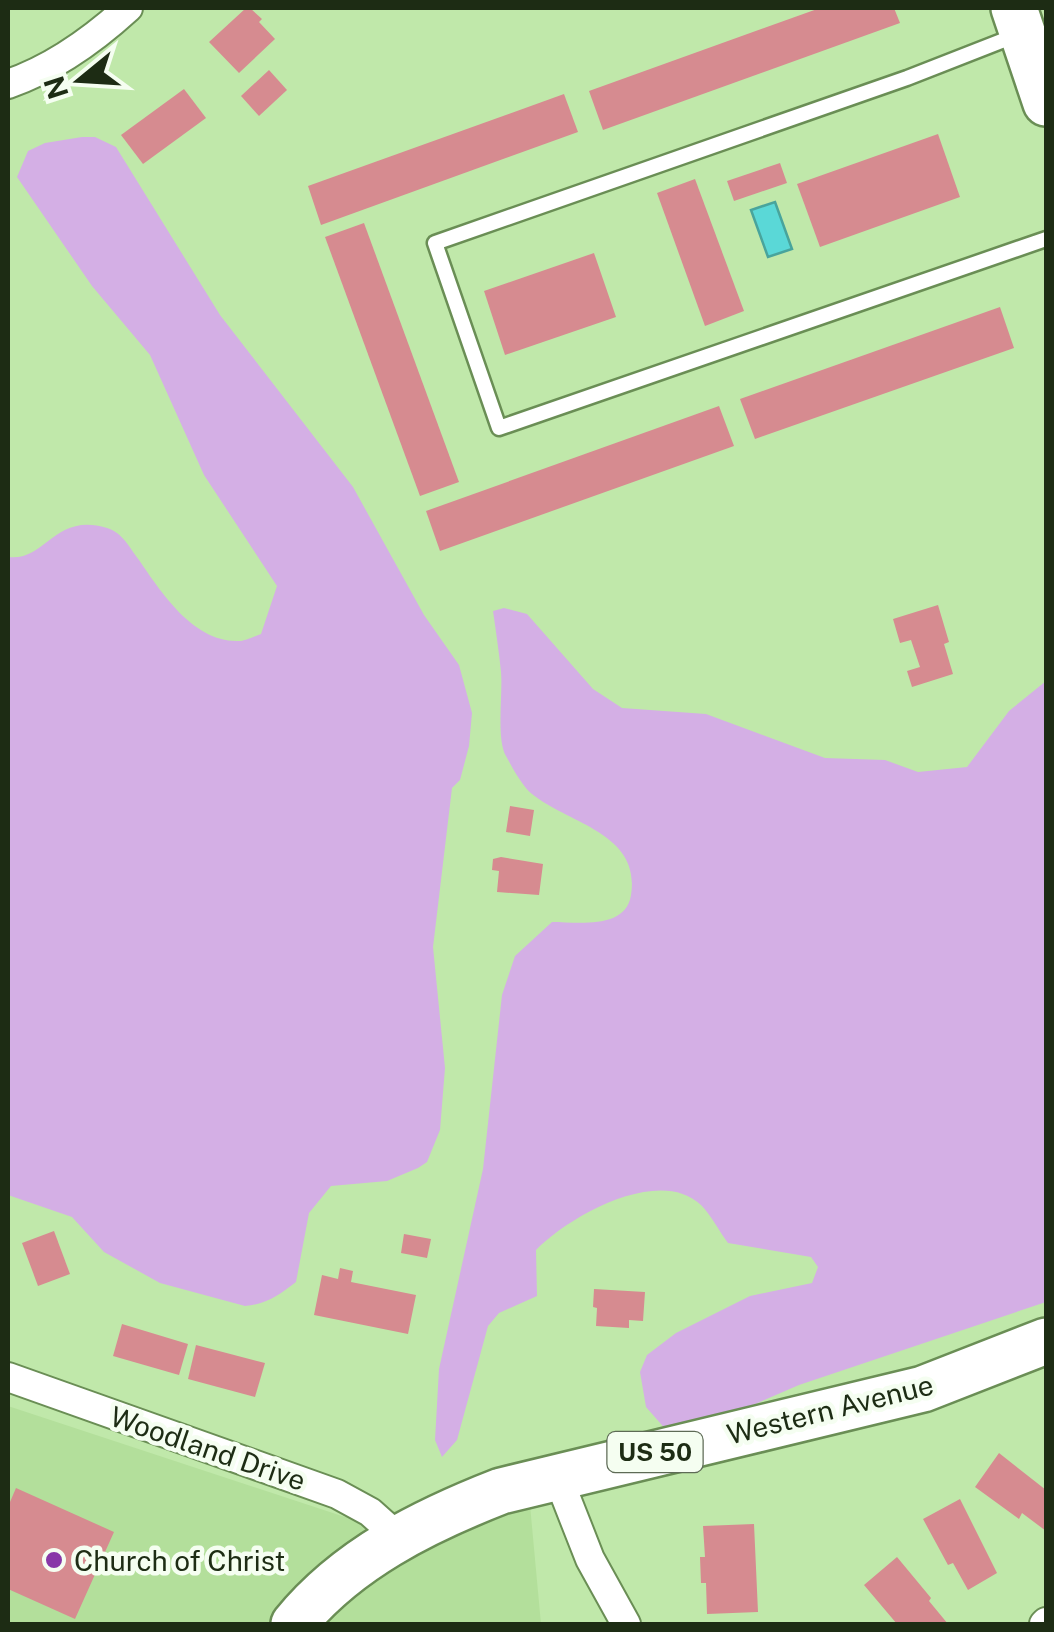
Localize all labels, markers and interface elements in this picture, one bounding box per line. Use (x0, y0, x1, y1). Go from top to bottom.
north arrow (30, 30, 130, 130)
text: N (37, 72, 75, 103)
street label: Western Avenue (723, 1367, 937, 1451)
street label: Woodland Drive (106, 1399, 310, 1497)
road number: US 50 (608, 1432, 702, 1472)
place label: Church of Christ (74, 1544, 285, 1577)
marker: Church of Christ (43, 1549, 65, 1571)

